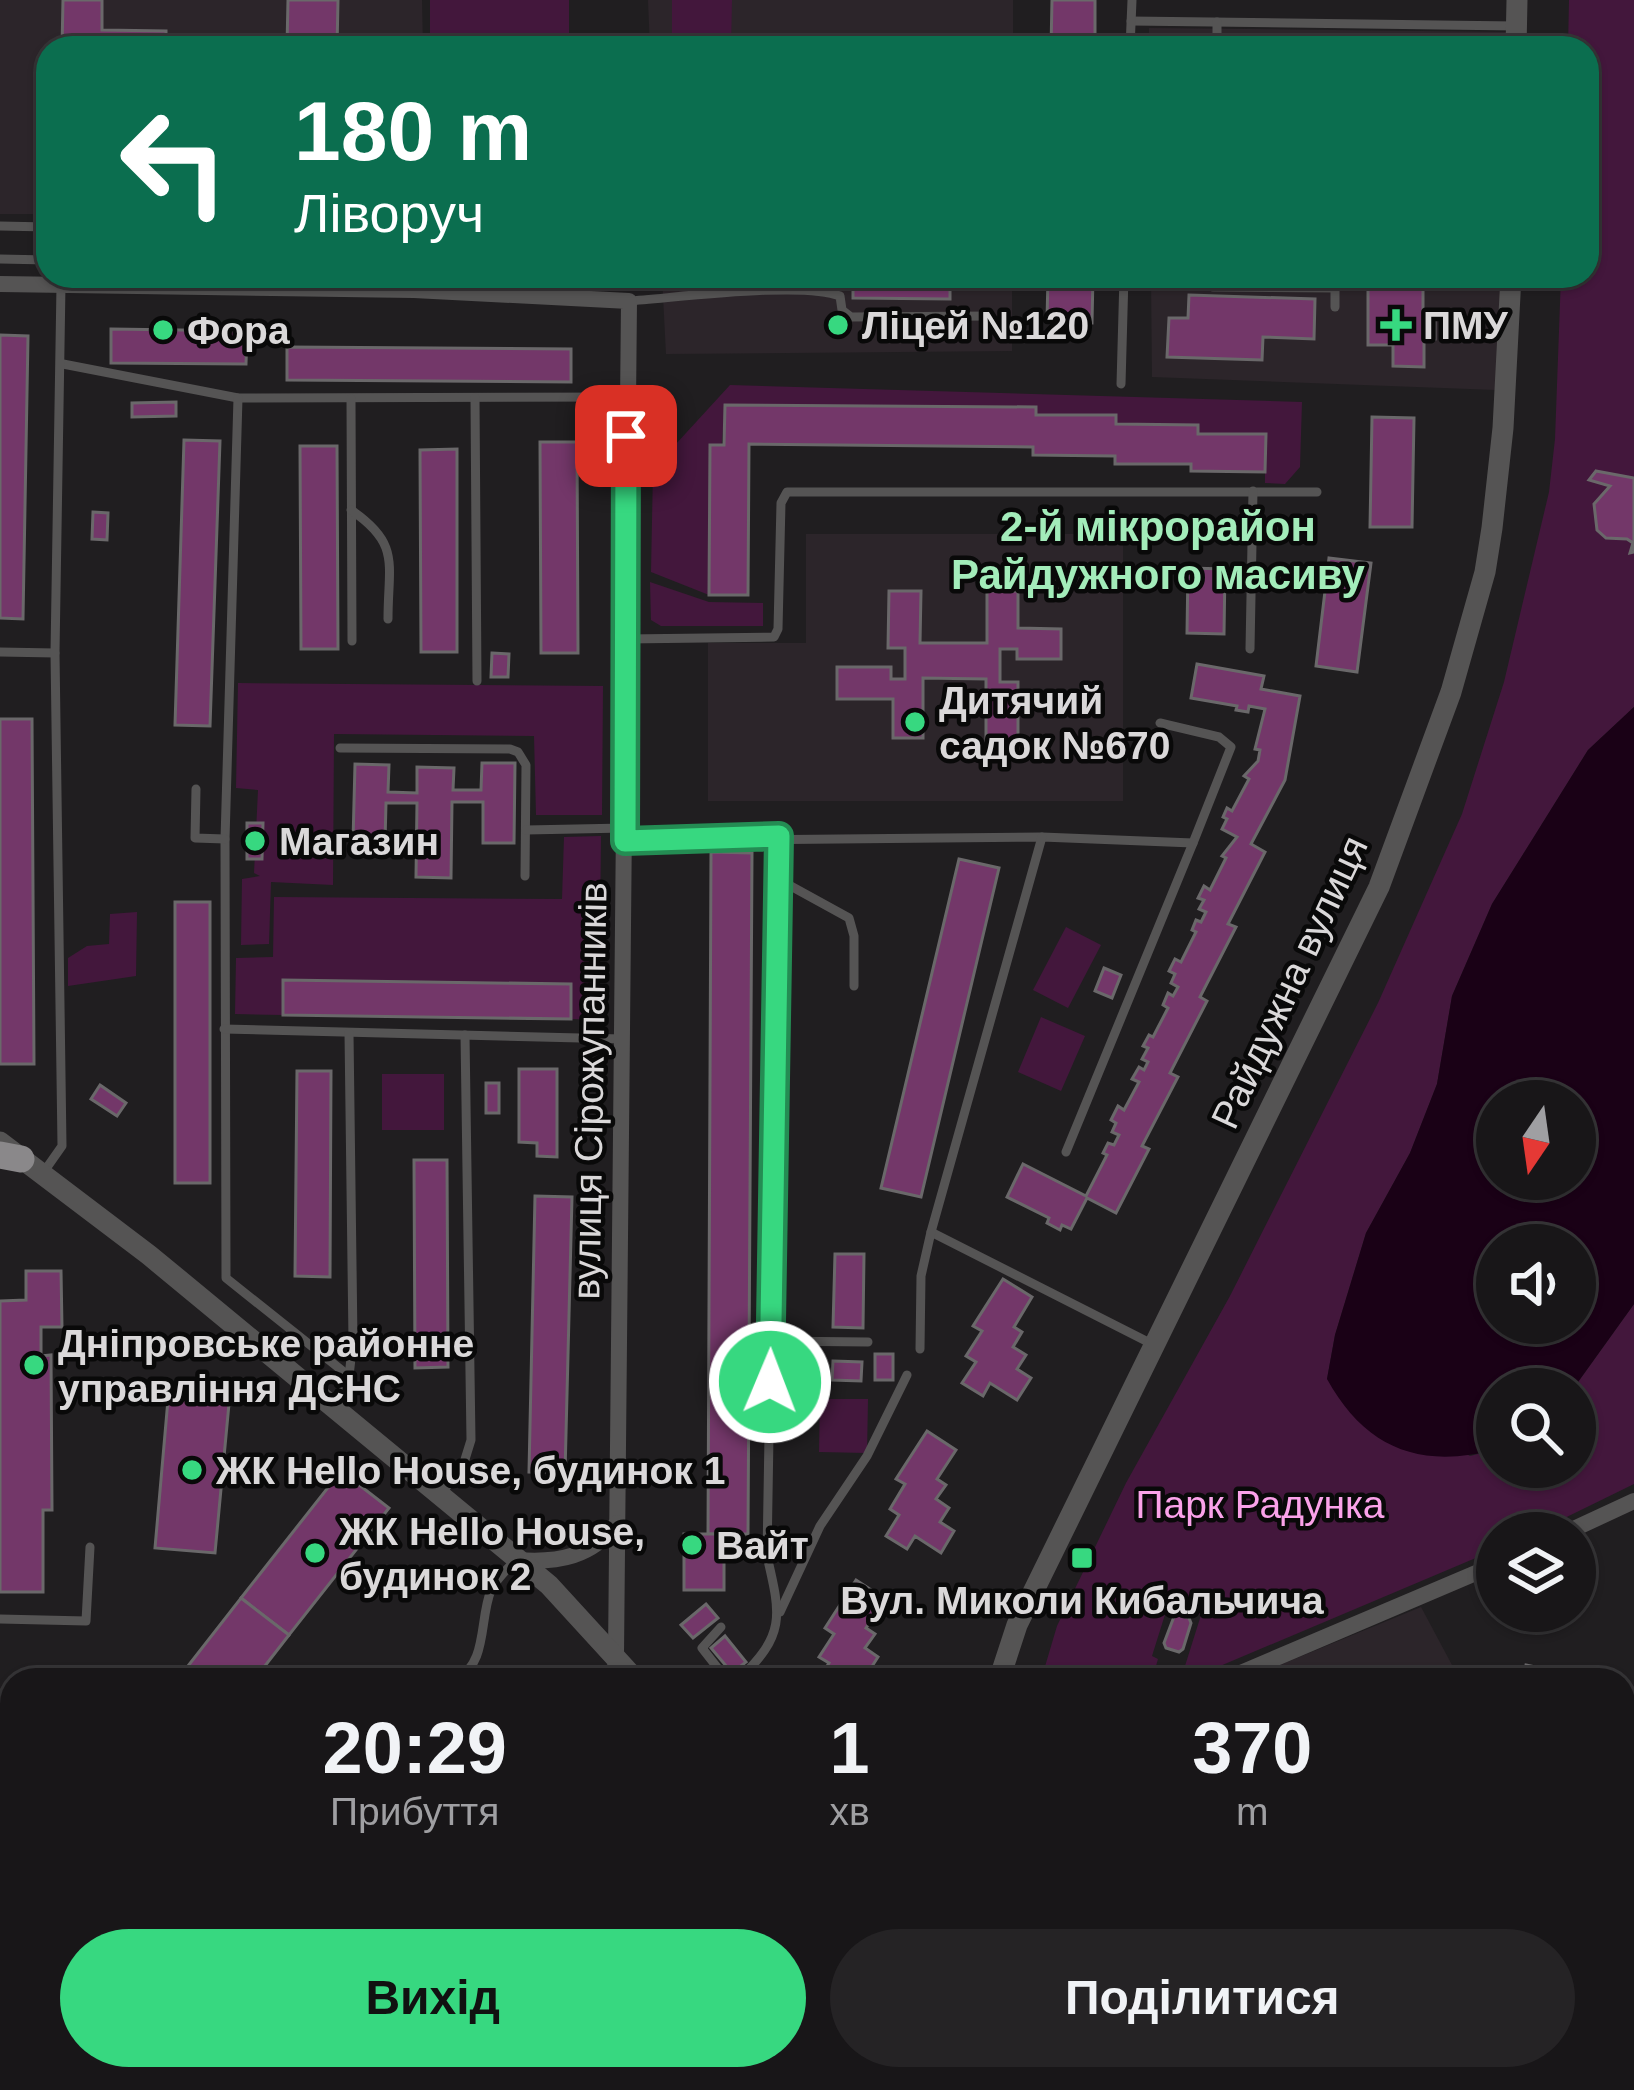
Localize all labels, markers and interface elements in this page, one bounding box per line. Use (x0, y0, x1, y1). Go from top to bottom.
icon: left (96, 84, 252, 240)
text: 180 m (294, 84, 532, 178)
text: Ліворуч (294, 183, 484, 243)
place label: Ліцей №120 (862, 304, 1089, 347)
place label: ПМУ (1423, 304, 1509, 347)
place label: Фора (187, 309, 290, 352)
marker: ПМУ (1380, 309, 1412, 341)
marker: Ліцей №120 (825, 312, 851, 338)
marker: Фора (150, 317, 176, 343)
pin (575, 385, 677, 487)
icon: arrive (593, 403, 659, 469)
district label: 2-й мікрорайон Райдужного масиву (951, 503, 1366, 598)
place label: Дитячий садок №670 (939, 679, 1170, 767)
marker: Дитячий садок №670 (902, 709, 928, 735)
place label: Магазин (279, 820, 439, 863)
marker: Магазин (242, 828, 268, 854)
street label: Райдужна вулиця (1203, 829, 1376, 1135)
street label: вулиця Сірожупанників (564, 882, 615, 1300)
north arrow (1476, 1080, 1596, 1200)
map controls (1476, 1080, 1596, 1632)
button: sound (1476, 1224, 1596, 1344)
position arrow (707, 1319, 833, 1445)
place label: Дніпровське районне управління ДСНС (58, 1322, 474, 1410)
marker: Дніпровське районне управління ДСНС (21, 1352, 47, 1378)
button: search (1476, 1368, 1596, 1488)
place label: ЖК Hello House, будинок 1 (215, 1449, 725, 1492)
marker: ЖК Hello House, будинок 1 (179, 1457, 205, 1483)
park label: Парк Радунка (1135, 1483, 1385, 1526)
place label: ЖК Hello House, будинок 2 (338, 1510, 645, 1598)
button: layers (1476, 1512, 1596, 1632)
place label: Вайт (716, 1524, 809, 1567)
marker: Вайт (679, 1532, 705, 1558)
marker: ЖК Hello House, будинок 2 (302, 1540, 328, 1566)
marker: Вул. Миколи Кибальчича (1069, 1545, 1095, 1571)
place label: Вул. Миколи Кибальчича (840, 1579, 1324, 1622)
text: 20:29 (323, 1708, 507, 1788)
text: 1 (829, 1708, 870, 1788)
text: 370 (1192, 1708, 1312, 1788)
text: Прибуття (330, 1790, 499, 1833)
text: хв (829, 1790, 870, 1833)
text: m (1236, 1790, 1269, 1833)
button: Вихід (60, 1929, 806, 2067)
button: Поділитися (830, 1929, 1575, 2067)

